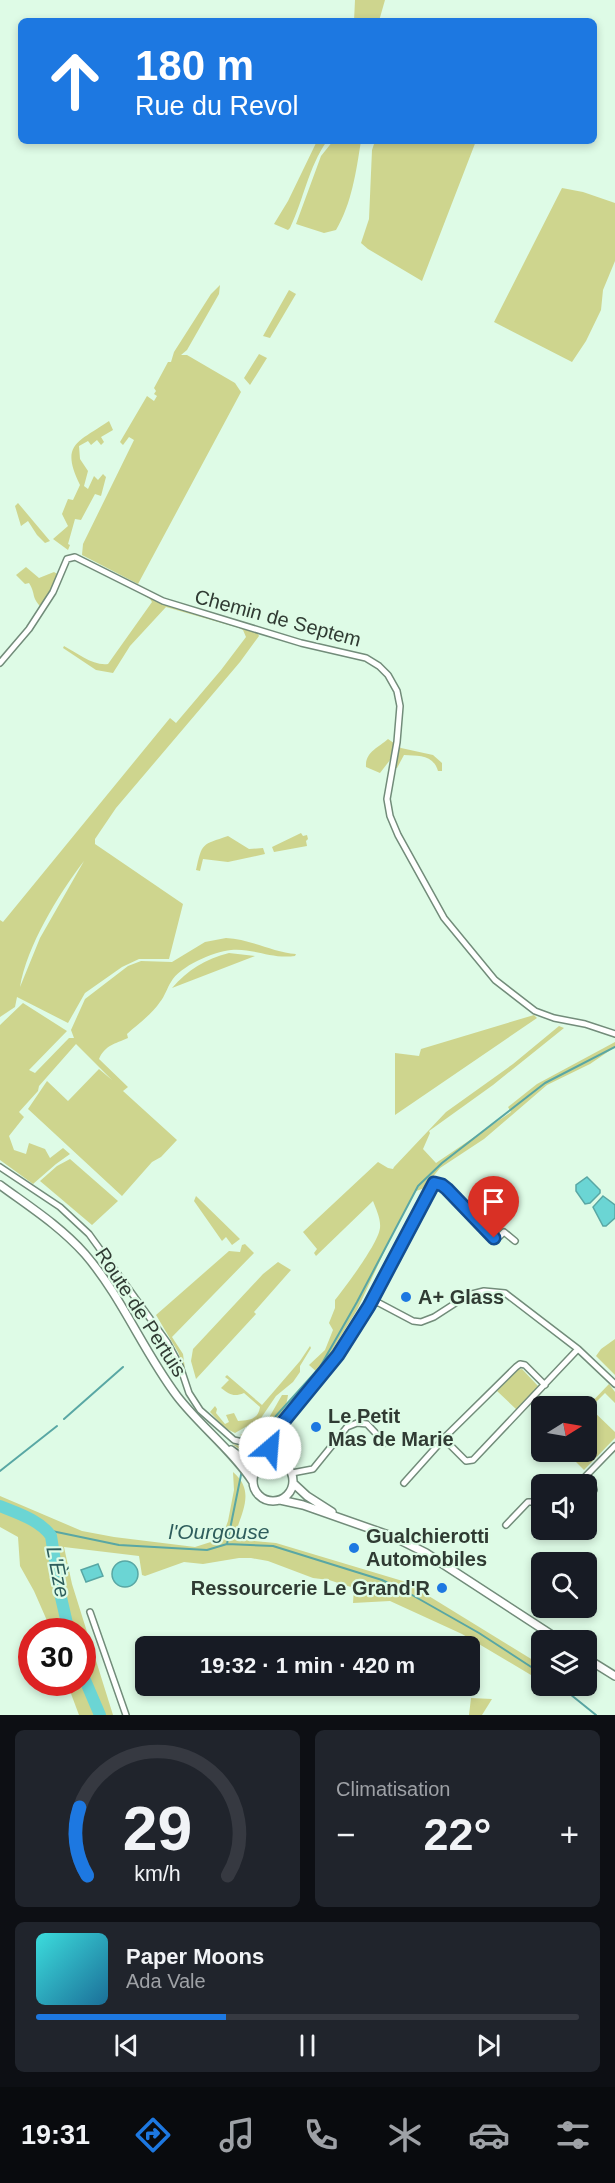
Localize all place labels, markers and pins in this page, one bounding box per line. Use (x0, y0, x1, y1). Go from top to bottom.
pin (468, 1176, 519, 1238)
place label: A+ Glass (418, 1286, 504, 1308)
marker: A+ Glass (399, 1290, 413, 1304)
place label: Le Petit Mas de Marie (328, 1405, 454, 1450)
marker: Le Petit Mas de Marie (309, 1420, 323, 1434)
place label: Gualchierotti Automobiles (366, 1525, 489, 1570)
marker: Gualchierotti Automobiles (347, 1541, 361, 1555)
place label: Ressourcerie Le Grand'R (191, 1577, 431, 1599)
marker: Ressourcerie Le Grand'R (435, 1581, 449, 1595)

